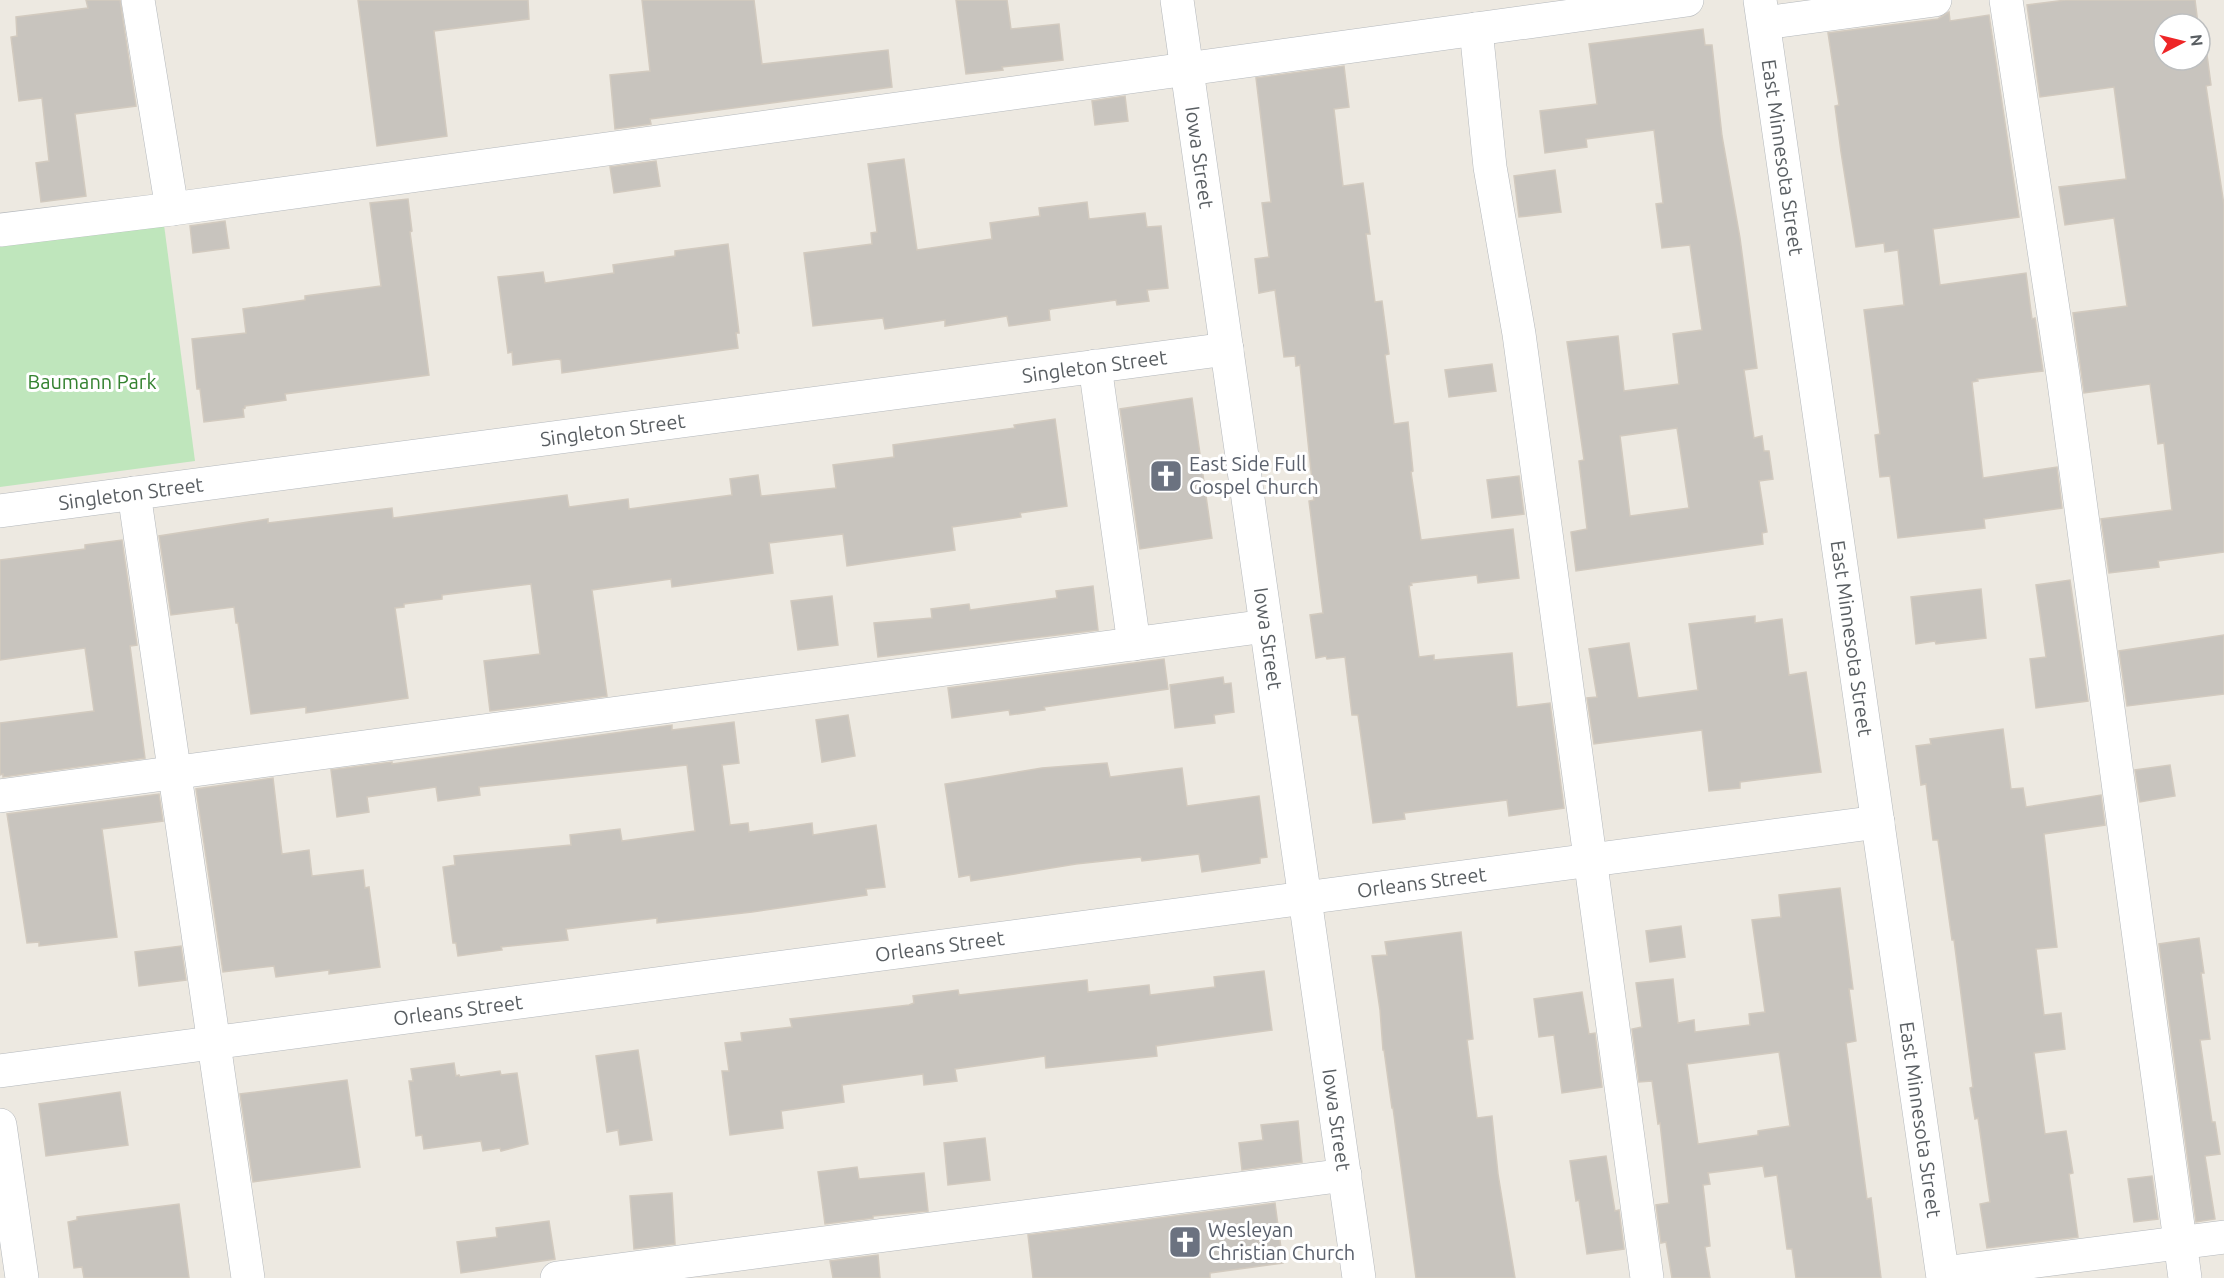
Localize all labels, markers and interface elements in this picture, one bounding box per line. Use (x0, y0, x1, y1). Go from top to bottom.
north arrow (2152, 12, 2212, 72)
text: N (2187, 33, 2207, 47)
street label: East Minnesota Street (1758, 58, 1808, 257)
street label: Iowa Street (1181, 105, 1219, 210)
street label: Singleton Street (1021, 345, 1168, 387)
park label: Baumann Park (27, 370, 157, 393)
street label: Singleton Street (539, 409, 687, 451)
place label: East Side Full Gospel Church (1189, 452, 1319, 498)
church icon: East Side Full Gospel Church (1148, 458, 1184, 494)
street label: Singleton Street (57, 472, 205, 514)
street label: East Minnesota Street (1827, 539, 1877, 738)
street label: Iowa Street (1250, 586, 1287, 691)
street label: Orleans Street (1355, 862, 1488, 902)
street label: Orleans Street (874, 926, 1006, 966)
street label: Orleans Street (392, 990, 524, 1030)
street label: East Minnesota Street (1895, 1020, 1946, 1219)
street label: Iowa Street (1318, 1067, 1356, 1172)
place label: Wesleyan Christian Church (1208, 1218, 1355, 1264)
church icon: Wesleyan Christian Church (1167, 1224, 1203, 1260)

